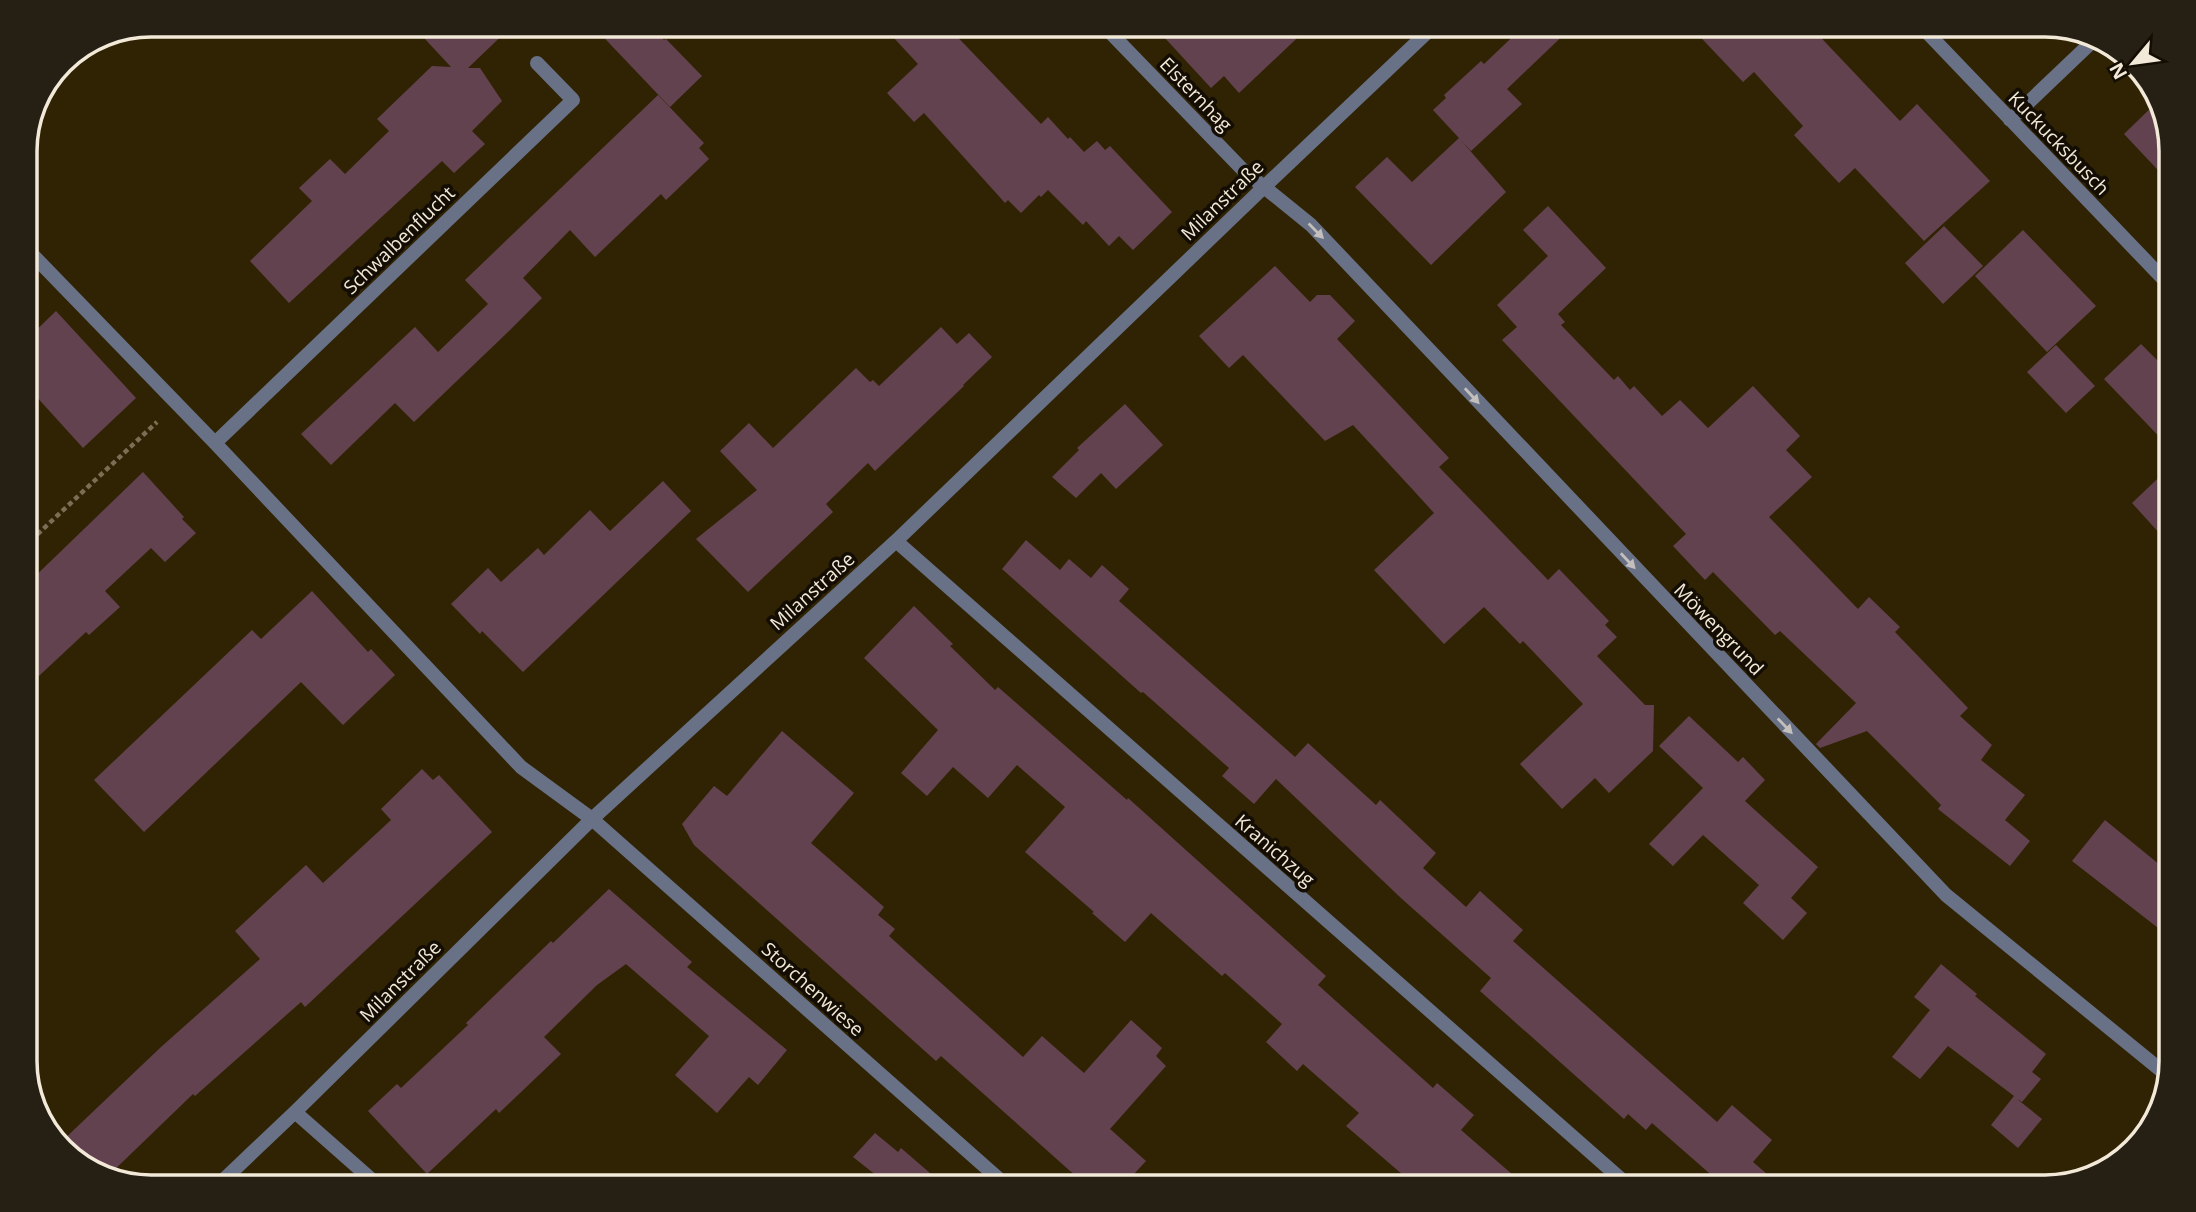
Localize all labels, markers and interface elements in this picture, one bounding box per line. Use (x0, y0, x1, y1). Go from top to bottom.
north arrow (2098, 28, 2168, 98)
street label: Elsternhag (1154, 51, 1238, 137)
text: N (2103, 58, 2133, 84)
street label: Kuckucksbusch (2003, 85, 2115, 201)
street label: Milanstraße (1175, 154, 1269, 246)
street label: Schwalbenflucht (338, 180, 461, 300)
one-way arrow (1307, 222, 1324, 238)
one-way arrow (1464, 387, 1480, 404)
street label: Milanstraße (764, 546, 860, 636)
one-way arrow (1620, 553, 1637, 570)
street label: Möwengrund (1668, 577, 1770, 681)
one-way arrow (1777, 718, 1793, 735)
street label: Kranichzug (1229, 808, 1321, 892)
street label: Milanstraße (353, 934, 447, 1028)
street label: Storchenwiese (756, 936, 870, 1042)

